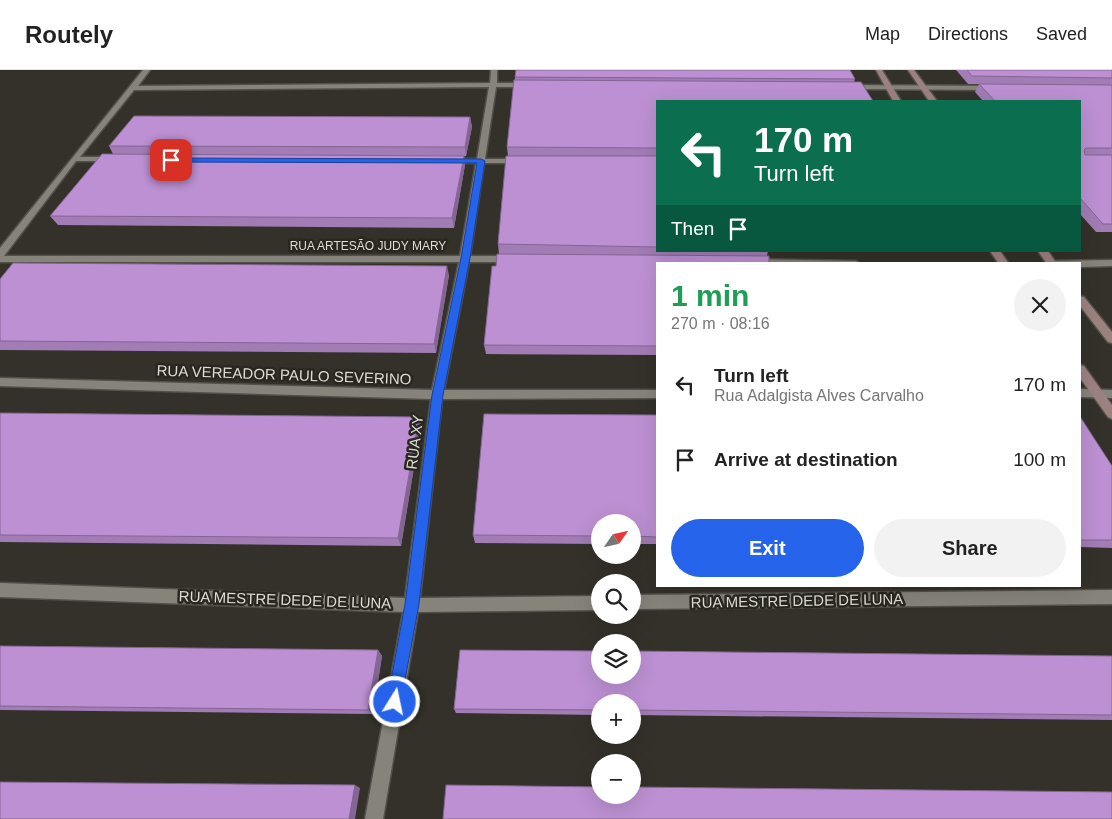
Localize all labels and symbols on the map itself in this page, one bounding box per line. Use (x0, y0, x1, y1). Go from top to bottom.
pin (150, 139, 192, 181)
street label: RUA ARTESÃO JUDY MARY (290, 239, 446, 253)
street label: RUA VEREADOR PAULO SEVERINO (156, 362, 412, 387)
street label: RUA XY (403, 414, 426, 470)
north arrow (591, 514, 641, 564)
street label: RUA MESTRE DEDE DE LUNA (179, 587, 392, 612)
street label: RUA MESTRE DEDE DE LUNA (691, 590, 903, 611)
position arrow (368, 675, 420, 727)

